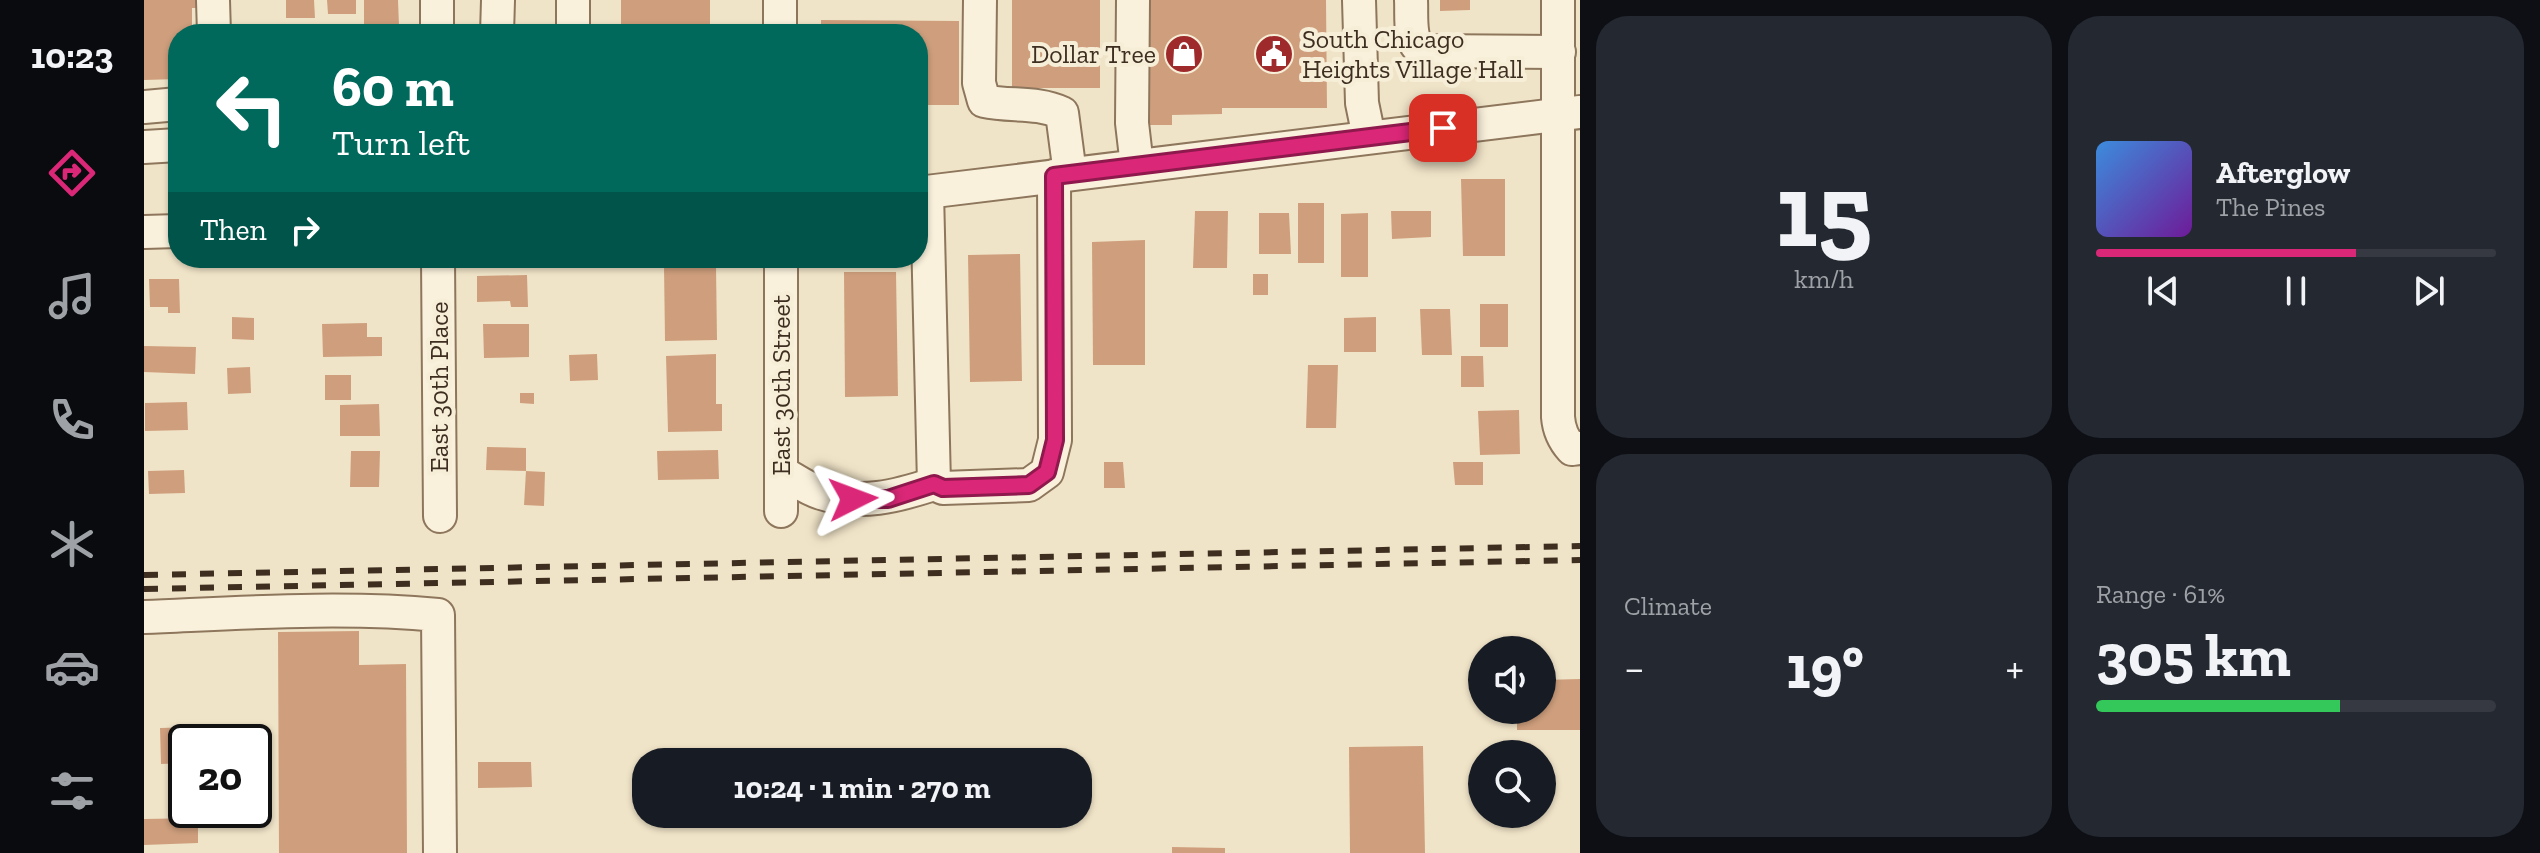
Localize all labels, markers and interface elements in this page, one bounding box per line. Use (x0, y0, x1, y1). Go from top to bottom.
place label: South Chicago Heights Village Hall (1302, 23, 1524, 85)
shop icon: Dollar Tree (1163, 33, 1205, 75)
public building icon: South Chicago Heights Village Hall (1253, 33, 1295, 75)
text: 10:23 (31, 34, 113, 77)
place label: Dollar Tree (1031, 38, 1156, 70)
text: 60 m (332, 53, 454, 120)
icon: left (200, 56, 304, 160)
pin (1409, 94, 1477, 162)
icon: arrive (1421, 106, 1465, 150)
text: Turn left (332, 121, 470, 164)
icon: directions (44, 145, 100, 201)
text: 15 (1776, 148, 1872, 273)
text: Afterglow (2216, 155, 2350, 191)
text: The Pines (2216, 191, 2326, 223)
icon: right (283, 208, 327, 252)
text: Then (200, 212, 267, 248)
text: km/h (1794, 263, 1854, 295)
icon: music (44, 268, 100, 324)
icon: previous (2141, 269, 2185, 313)
icon: pause (2274, 269, 2318, 313)
icon: next (2407, 269, 2451, 313)
street label: East 30th Street (765, 294, 797, 475)
street label: East 30th Place (423, 302, 455, 472)
icon: phone (44, 392, 100, 448)
position arrow (811, 457, 895, 541)
icon: climate (44, 516, 100, 572)
text: Range · 61% (2096, 578, 2225, 610)
text: Climate (1624, 590, 1712, 622)
text: 305 km (2096, 619, 2291, 691)
text: 19° (1786, 631, 1864, 703)
map controls (1468, 636, 1556, 828)
button: sound (1468, 636, 1556, 724)
icon: car (44, 639, 100, 695)
text: − (1624, 641, 1645, 694)
text: + (2005, 641, 2024, 694)
speed limit sign: 20 (168, 724, 272, 828)
button: search (1468, 740, 1556, 828)
icon: filters (44, 763, 100, 819)
text: 10:24 · 1 min · 270 m (733, 770, 991, 806)

